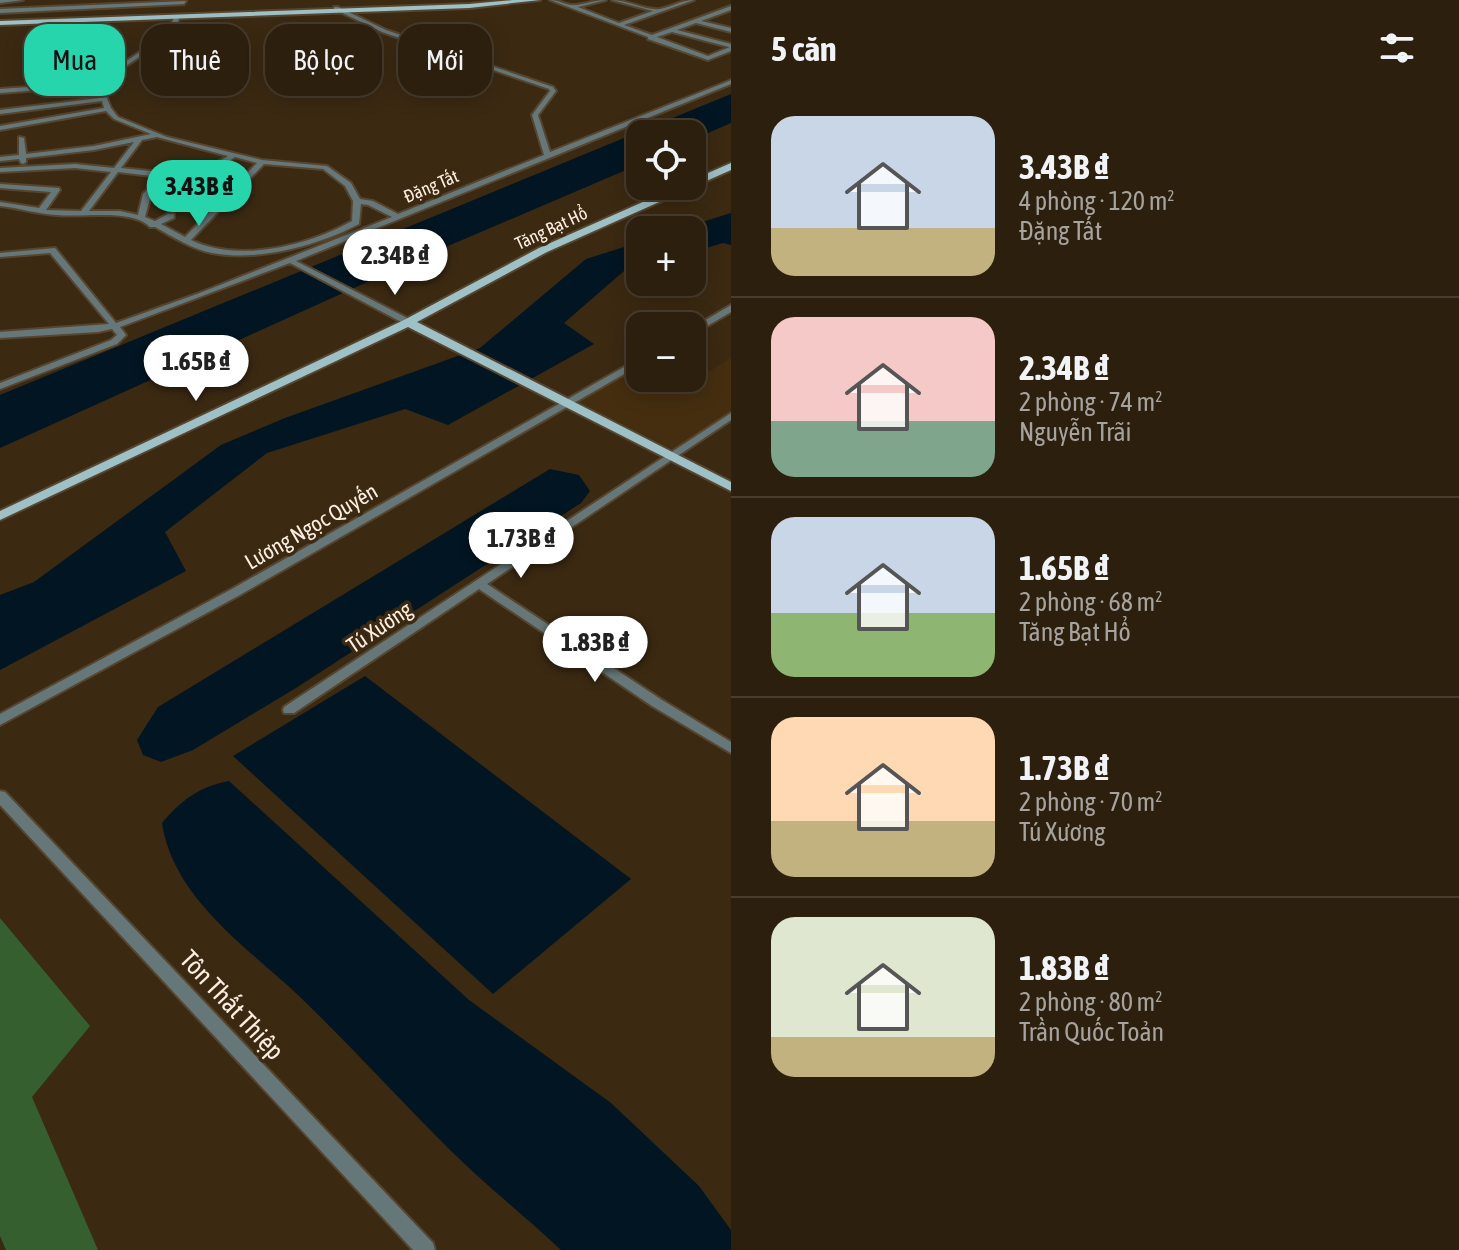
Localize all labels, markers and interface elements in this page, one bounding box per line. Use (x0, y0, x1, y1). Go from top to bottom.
chip: Mua (24, 24, 125, 96)
chip: Thuê (141, 24, 249, 96)
chip: Bộ lọc (265, 24, 382, 96)
chip: Mới (398, 24, 492, 96)
icon: filters (1375, 26, 1419, 70)
text: 5 căn (771, 29, 837, 68)
map controls (626, 120, 706, 392)
button: locate (626, 120, 706, 200)
text: 3.43B ₫ (1019, 147, 1109, 186)
icon: home (835, 148, 931, 244)
pin: 3.43B ₫ (125, 160, 273, 228)
street label: Đặng Tất (400, 164, 462, 207)
text: 3.43B ₫ (165, 171, 233, 201)
text: 4 phòng · 120 m² (1019, 186, 1175, 216)
street label: Tăng Bạt Hổ (511, 201, 591, 254)
button: + (626, 216, 706, 296)
text: Đặng Tất (1019, 216, 1102, 246)
pin: 2.34B ₫ (321, 229, 469, 297)
text: 2.34B ₫ (361, 240, 429, 270)
button: − (626, 312, 706, 392)
pin: 1.65B ₫ (122, 335, 270, 403)
text: 1.65B ₫ (162, 346, 230, 376)
text: 2.34B ₫ (1019, 348, 1109, 387)
icon: home (835, 349, 931, 445)
text: 2 phòng · 74 m² (1019, 387, 1162, 417)
text: Nguyễn Trãi (1019, 417, 1132, 447)
street label: Lương Ngọc Quyến (240, 477, 382, 575)
pin: 1.73B ₫ (447, 512, 595, 580)
text: 1.73B ₫ (487, 523, 555, 553)
text: 1.65B ₫ (1019, 548, 1109, 587)
icon: home (835, 549, 931, 645)
text: 2 phòng · 68 m² (1019, 587, 1162, 617)
street label: Tú Xương (341, 595, 417, 658)
pin: 1.83B ₫ (521, 616, 669, 684)
text: Tăng Bạt Hổ (1019, 617, 1131, 647)
text: 1.83B ₫ (561, 627, 629, 657)
text: 1.73B ₫ (1019, 748, 1109, 787)
icon: home (835, 749, 931, 845)
text: 2 phòng · 70 m² (1019, 787, 1162, 817)
text: Tú Xương (1019, 817, 1106, 847)
street label: Tôn Thất Thiệp (174, 944, 290, 1066)
text: 1.83B ₫ (1019, 948, 1109, 987)
icon: home (835, 949, 931, 1045)
text: 2 phòng · 80 m² (1019, 987, 1162, 1017)
text: Trần Quốc Toản (1019, 1017, 1164, 1047)

